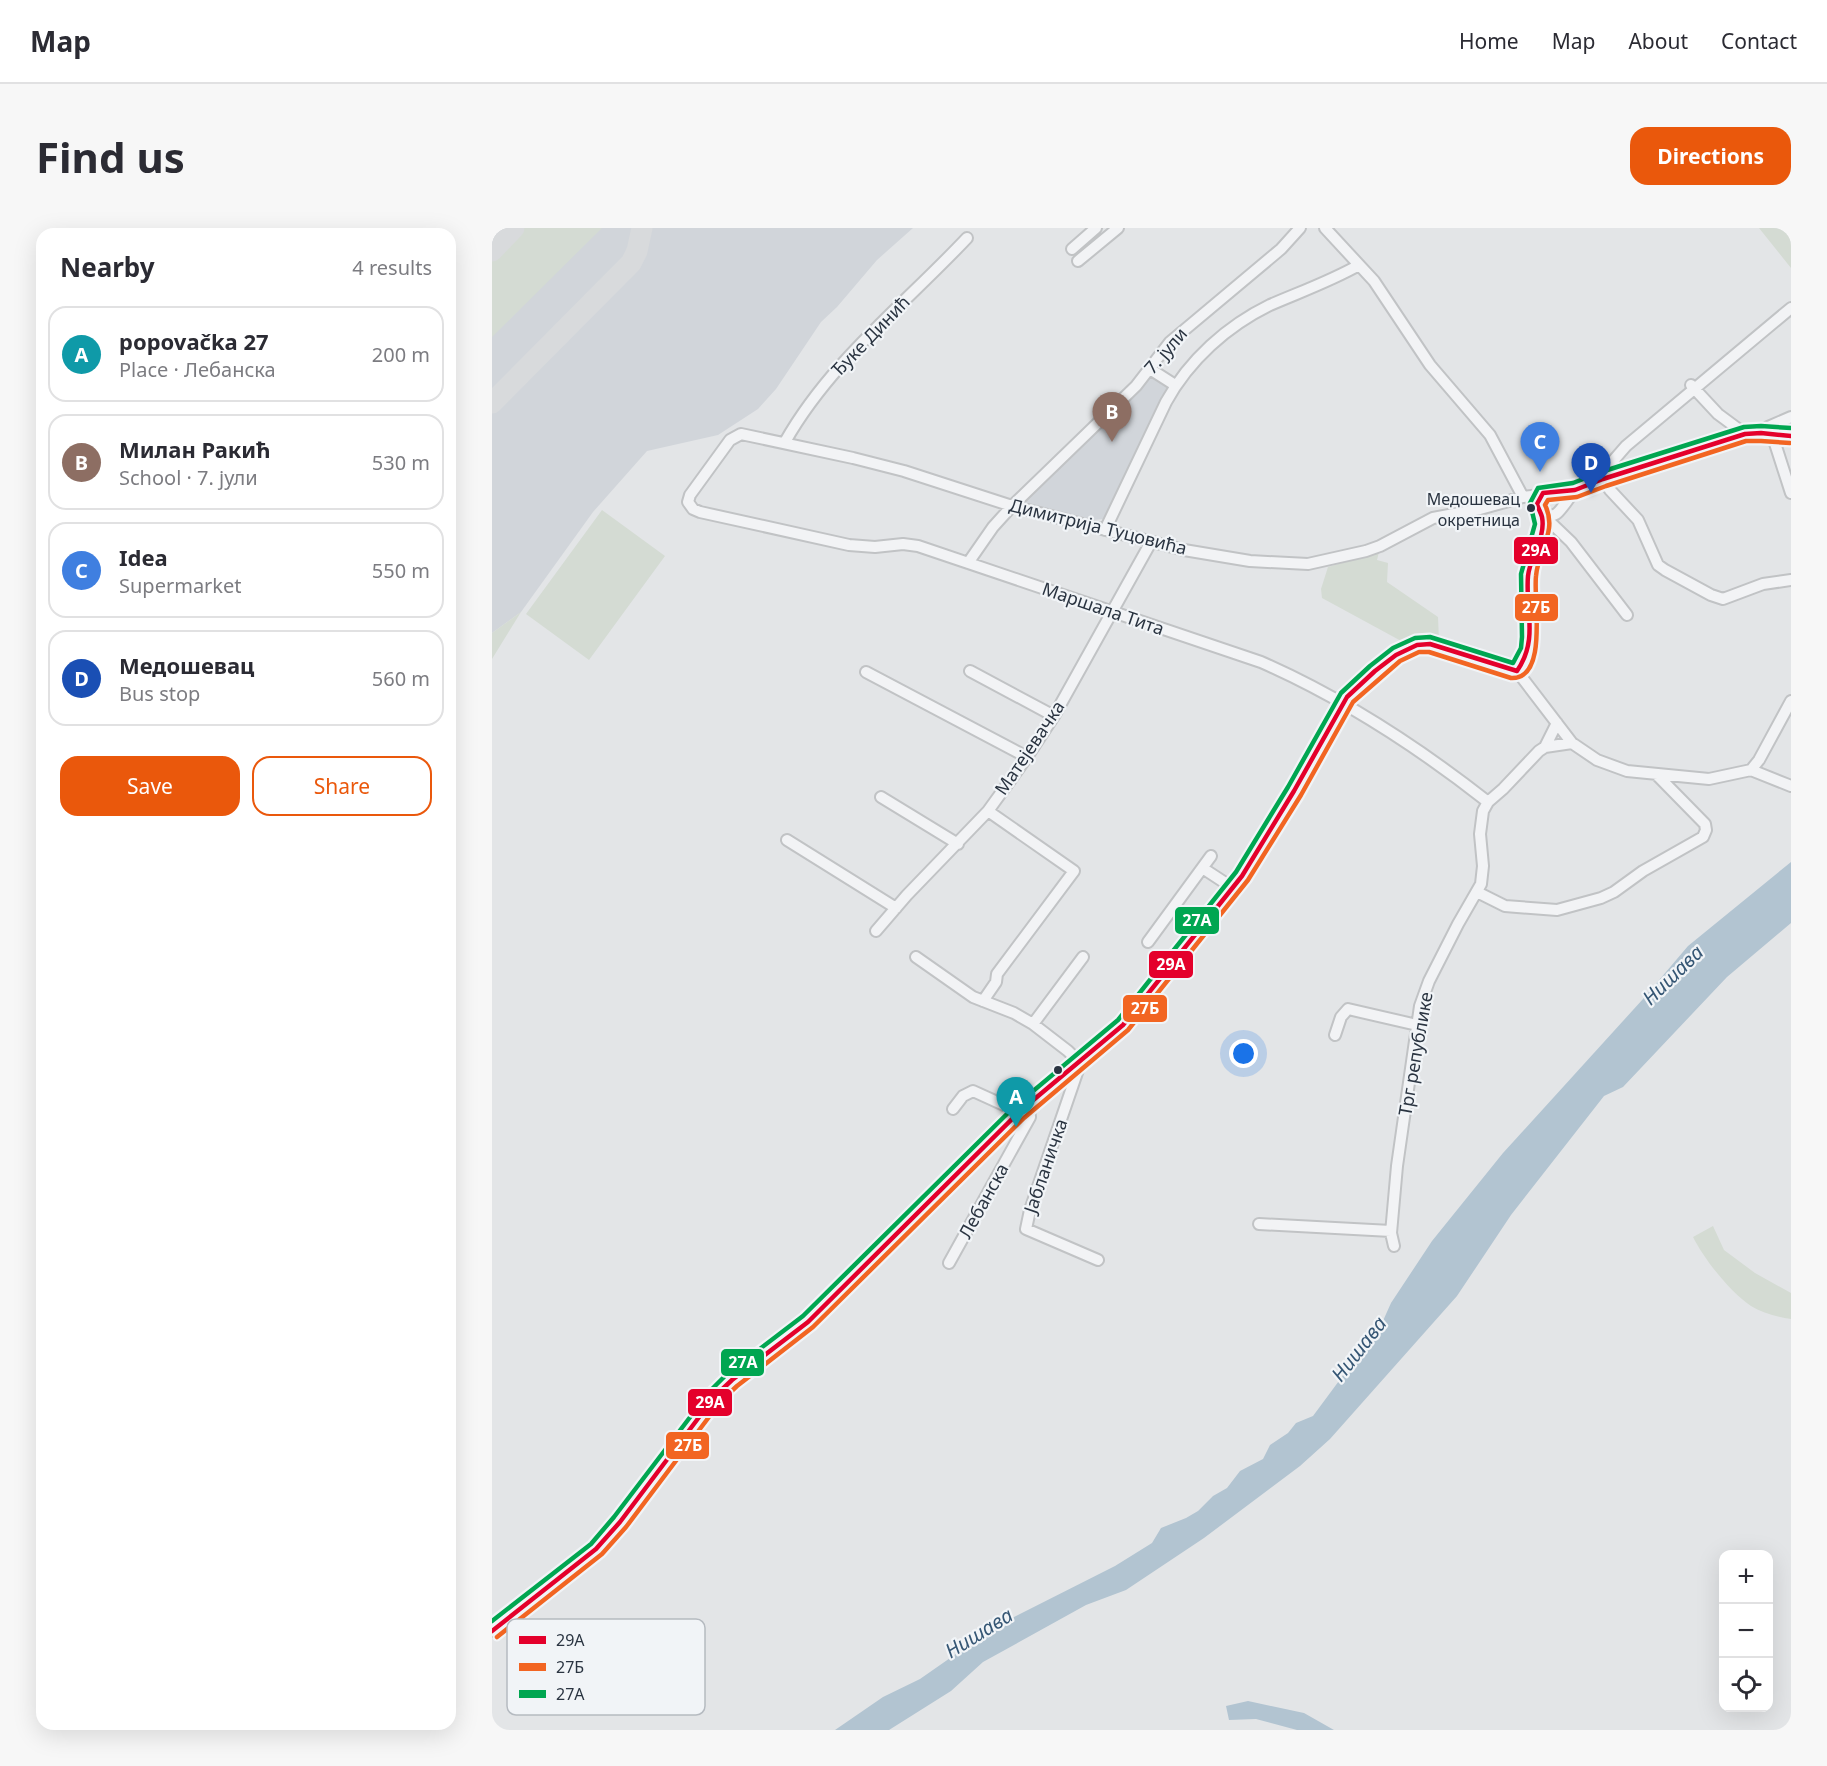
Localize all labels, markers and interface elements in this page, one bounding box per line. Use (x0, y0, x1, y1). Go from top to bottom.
text: Map (30, 22, 91, 60)
text: Home (1459, 27, 1519, 55)
text: Map (1552, 27, 1595, 55)
text: About (1628, 27, 1688, 55)
text: Contact (1721, 27, 1797, 55)
button: Directions (1630, 127, 1791, 185)
text: Find us (36, 128, 185, 185)
text: Nearby (60, 249, 155, 285)
text: 4 results (352, 254, 432, 281)
street label: Ђуке Динић (826, 290, 915, 381)
street label: 7. јули (1138, 322, 1192, 379)
text: popovačka 27 (119, 326, 269, 356)
text: A (75, 341, 88, 368)
text: 200 m (372, 341, 430, 368)
text: Place · Лебанска (119, 356, 276, 383)
pin: B (1092, 392, 1132, 442)
pin: C (1520, 422, 1560, 472)
text: Милан Ракић (119, 434, 271, 464)
pin: D (1572, 444, 1610, 493)
text: B (75, 449, 88, 476)
text: 530 m (372, 449, 430, 476)
text: School · 7. јули (119, 464, 258, 491)
place label: Медошевац окретница (1427, 488, 1520, 531)
street label: Димитрија Туцовића (1007, 492, 1189, 560)
marker: Медошевац окретница (1525, 502, 1537, 514)
line badge: 29А (1513, 536, 1559, 565)
text: 29А (1521, 539, 1552, 561)
text: Idea (119, 542, 168, 572)
text: C (75, 557, 88, 584)
text: 550 m (372, 557, 430, 584)
text: Supermarket (119, 572, 242, 599)
street label: Маршала Тита (1039, 576, 1168, 640)
line badge: 27Б (1514, 593, 1559, 622)
text: 27Б (1522, 596, 1550, 618)
text: Медошевац (119, 650, 254, 680)
text: D (74, 665, 89, 692)
text: 560 m (372, 665, 430, 692)
text: Bus stop (119, 680, 200, 707)
street label: Матејевачка (989, 696, 1070, 799)
button: Save (60, 756, 240, 816)
button: Share (252, 756, 432, 816)
line badge: 27А (1174, 906, 1220, 935)
text: 27А (1182, 909, 1213, 931)
water label: Нишава (1636, 939, 1709, 1010)
line badge: 29А (1148, 950, 1194, 979)
text: 29А (1156, 953, 1187, 975)
street label: Трг републике (1392, 990, 1438, 1118)
line badge: 27Б (1122, 994, 1168, 1023)
text: 27Б (1131, 997, 1159, 1019)
your location (1229, 1039, 1258, 1068)
unlabelled marker (1052, 1064, 1064, 1076)
pin: A (996, 1078, 1036, 1127)
street label: Јабланичка (1017, 1115, 1072, 1218)
street label: Лебанска (953, 1159, 1014, 1242)
water label: Нишава (1325, 1311, 1392, 1387)
line badge: 27А (720, 1348, 765, 1377)
text: 27А (728, 1351, 759, 1373)
line badge: 29А (687, 1388, 733, 1417)
text: 29А (695, 1391, 726, 1413)
line badge: 27Б (665, 1431, 710, 1460)
text: 27Б (674, 1434, 702, 1456)
map controls (1719, 1550, 1773, 1712)
button: + (1719, 1550, 1773, 1604)
water label: Нишава (940, 1601, 1018, 1664)
button: − (1719, 1604, 1773, 1658)
legend (507, 1619, 705, 1715)
text: 29А (556, 1629, 585, 1651)
text: 27Б (556, 1656, 584, 1678)
button: locate (1719, 1658, 1773, 1712)
text: 27А (556, 1683, 585, 1705)

